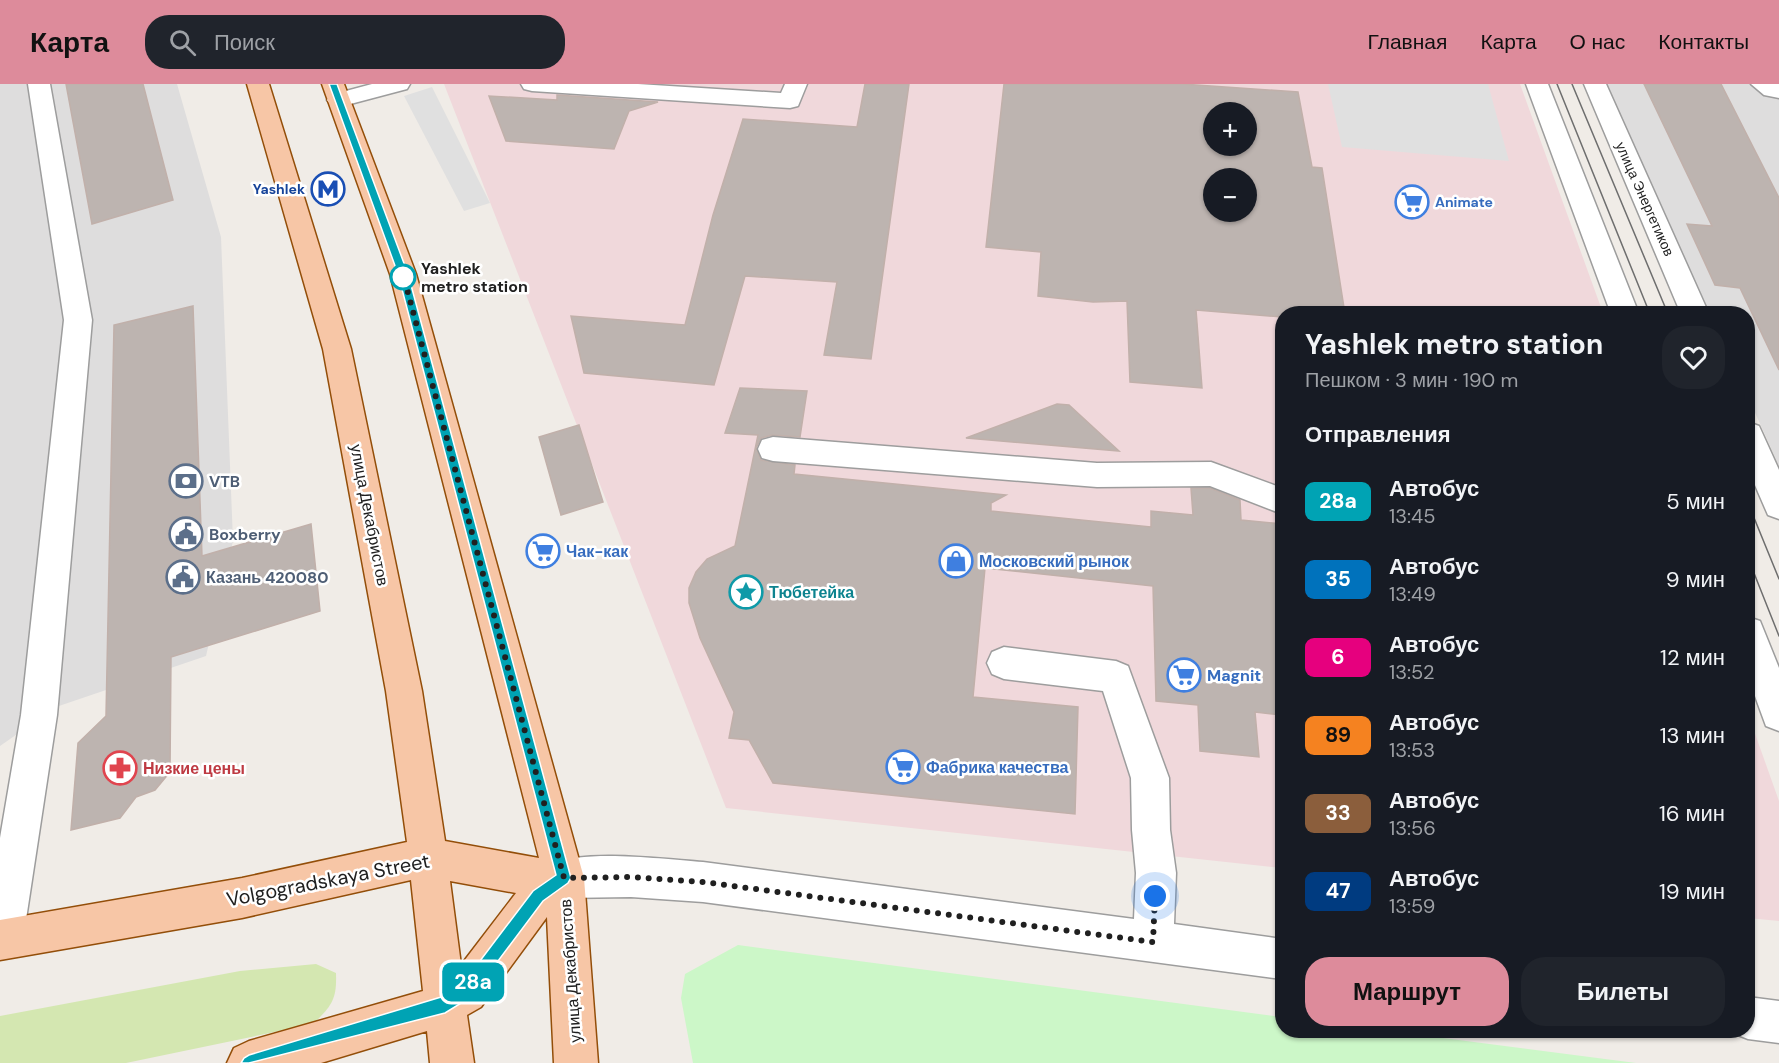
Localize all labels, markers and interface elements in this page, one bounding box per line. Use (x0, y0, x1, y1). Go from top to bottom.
search box (145, 15, 565, 69)
text: Карта (30, 24, 109, 61)
icon: search (166, 26, 199, 59)
text: Поиск (214, 28, 275, 57)
text: Главная (1367, 28, 1447, 56)
text: Карта (1480, 28, 1537, 56)
text: О нас (1570, 28, 1625, 56)
text: Контакты (1658, 28, 1749, 56)
map controls (1203, 102, 1257, 222)
button: + (1203, 102, 1257, 156)
street label: улица Энергетиков (1612, 139, 1678, 259)
button: − (1203, 168, 1257, 222)
metro station icon: Yashlek (310, 171, 346, 207)
place label: Yashlek (253, 180, 305, 198)
supermarket icon: Animate (1394, 184, 1430, 220)
place label: Animate (1435, 193, 1493, 211)
place label: Yashlek metro station (421, 258, 528, 297)
marker: Yashlek metro station (390, 264, 416, 290)
text: Yashlek metro station (1305, 326, 1603, 363)
button: heart (1662, 326, 1725, 389)
text: Пешком · 3 мин · 190 m (1305, 367, 1518, 393)
text: Отправления (1305, 420, 1451, 449)
street label: улица Декабристов (345, 443, 394, 588)
bank icon: VTB (168, 463, 204, 499)
place label: VTB (209, 471, 240, 492)
text: Автобус (1389, 474, 1479, 503)
text: 28a (1319, 487, 1357, 515)
text: 5 мин (1666, 487, 1725, 516)
text: 13:45 (1389, 503, 1435, 529)
public building icon: Boxberry (168, 516, 204, 552)
place label: Boxberry (209, 524, 281, 545)
supermarket icon: Чак-как (525, 533, 561, 569)
place label: Чак-как (566, 541, 629, 562)
shop icon: Московский рынок (938, 543, 974, 579)
place label: Московский рынок (979, 551, 1130, 572)
text: Автобус (1389, 552, 1479, 581)
public building icon: Казань 420080 (165, 559, 201, 595)
text: 35 (1325, 565, 1351, 593)
text: 9 мин (1666, 565, 1725, 594)
place label: Казань 420080 (206, 567, 328, 588)
place icon: Тюбетейка (728, 574, 764, 610)
text: 13:49 (1389, 581, 1436, 607)
place label: Тюбетейка (769, 582, 854, 603)
text: Автобус (1389, 630, 1479, 659)
text: 6 (1331, 643, 1345, 671)
text: 12 мин (1660, 643, 1725, 672)
supermarket icon: Magnit (1166, 657, 1202, 693)
text: 13:52 (1389, 659, 1434, 685)
place label: Magnit (1207, 665, 1261, 686)
text: Автобус (1389, 708, 1479, 737)
text: 89 (1325, 721, 1351, 749)
text: 13 мин (1660, 721, 1725, 750)
text: 13:53 (1389, 737, 1435, 763)
supermarket icon: Фабрика качества (885, 749, 921, 785)
pharmacy icon: Низкие цены (102, 750, 138, 786)
place label: Фабрика качества (926, 757, 1069, 778)
place label: Низкие цены (143, 758, 245, 779)
text: Автобус (1389, 786, 1479, 815)
text: 33 (1325, 799, 1351, 827)
text: 16 мин (1659, 799, 1725, 828)
text: 13:56 (1389, 815, 1436, 841)
street label: Volgogradskaya Street (224, 848, 432, 912)
text: Автобус (1389, 864, 1479, 893)
text: 47 (1326, 877, 1350, 905)
text: 19 мин (1659, 877, 1725, 906)
your location (1140, 881, 1170, 911)
text: 13:59 (1389, 893, 1435, 919)
street label: улица Декабристов (555, 899, 586, 1043)
button: Маршрут (1305, 957, 1509, 1026)
button: Билеты (1521, 957, 1725, 1026)
line badge: 28a (438, 962, 508, 1002)
text: 28a (454, 968, 492, 996)

